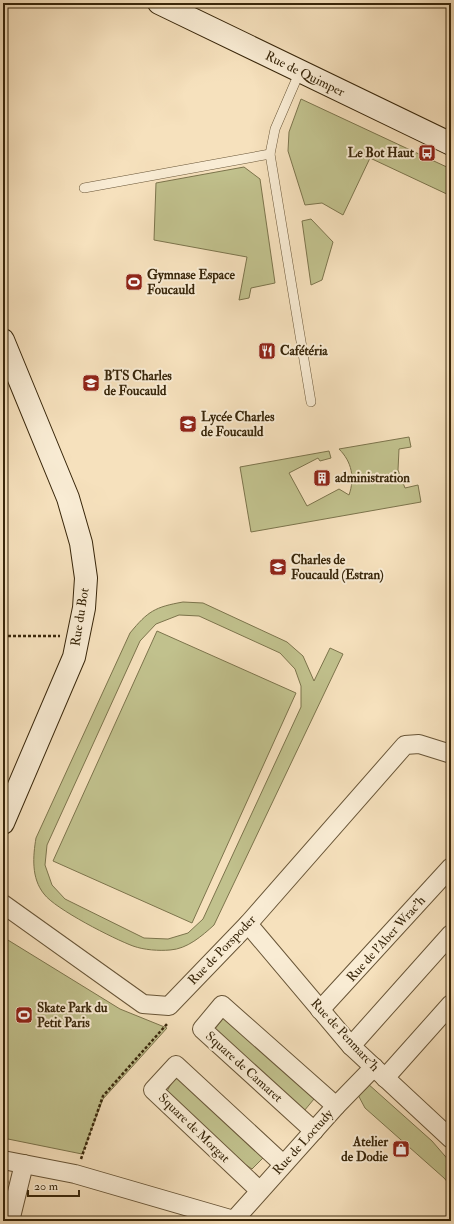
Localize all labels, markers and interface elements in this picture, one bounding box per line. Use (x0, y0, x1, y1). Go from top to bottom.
street label: Rue de Quimper (262, 48, 348, 101)
bus stop icon: Le Bot Haut (417, 143, 437, 163)
place label: Le Bot Haut (348, 145, 415, 161)
place label: Gymnase Espace Foucauld (147, 267, 235, 298)
sports icon: Gymnase Espace Foucauld (124, 272, 144, 292)
restaurant icon: Cafétéria (257, 341, 277, 361)
place label: Cafétéria (280, 343, 328, 359)
place label: BTS Charles de Foucauld (104, 368, 172, 399)
school or university icon: BTS Charles de Foucauld (81, 373, 101, 393)
place label: Lycée Charles de Foucauld (201, 409, 275, 440)
school or university icon: Lycée Charles de Foucauld (178, 414, 198, 434)
building icon: administration (312, 468, 332, 488)
place label: administration (335, 470, 410, 486)
place label: Charles de Foucauld (Estran) (291, 552, 384, 583)
school or university icon: Charles de Foucauld (Estran) (268, 557, 288, 577)
street label: Rue du Bot (67, 587, 93, 647)
street label: Rue de l'Aber Wrac'h (343, 893, 429, 985)
street label: Rue de Porspoder (185, 912, 260, 989)
street label: Rue de Penmarc'h (307, 995, 383, 1075)
place label: Skate Park du Petit Paris (37, 1000, 108, 1031)
sports icon: Skate Park du Petit Paris (14, 1005, 34, 1025)
street label: Square de Camaret (202, 1028, 286, 1106)
street label: Square de Morgat (155, 1090, 233, 1166)
street label: Rue de Loctudy (269, 1106, 338, 1179)
place label: Atelier de Dodie (341, 1134, 389, 1165)
shop icon: Atelier de Dodie (391, 1139, 411, 1159)
scale bar (28, 1172, 79, 1198)
text: 20 m (34, 1179, 59, 1194)

